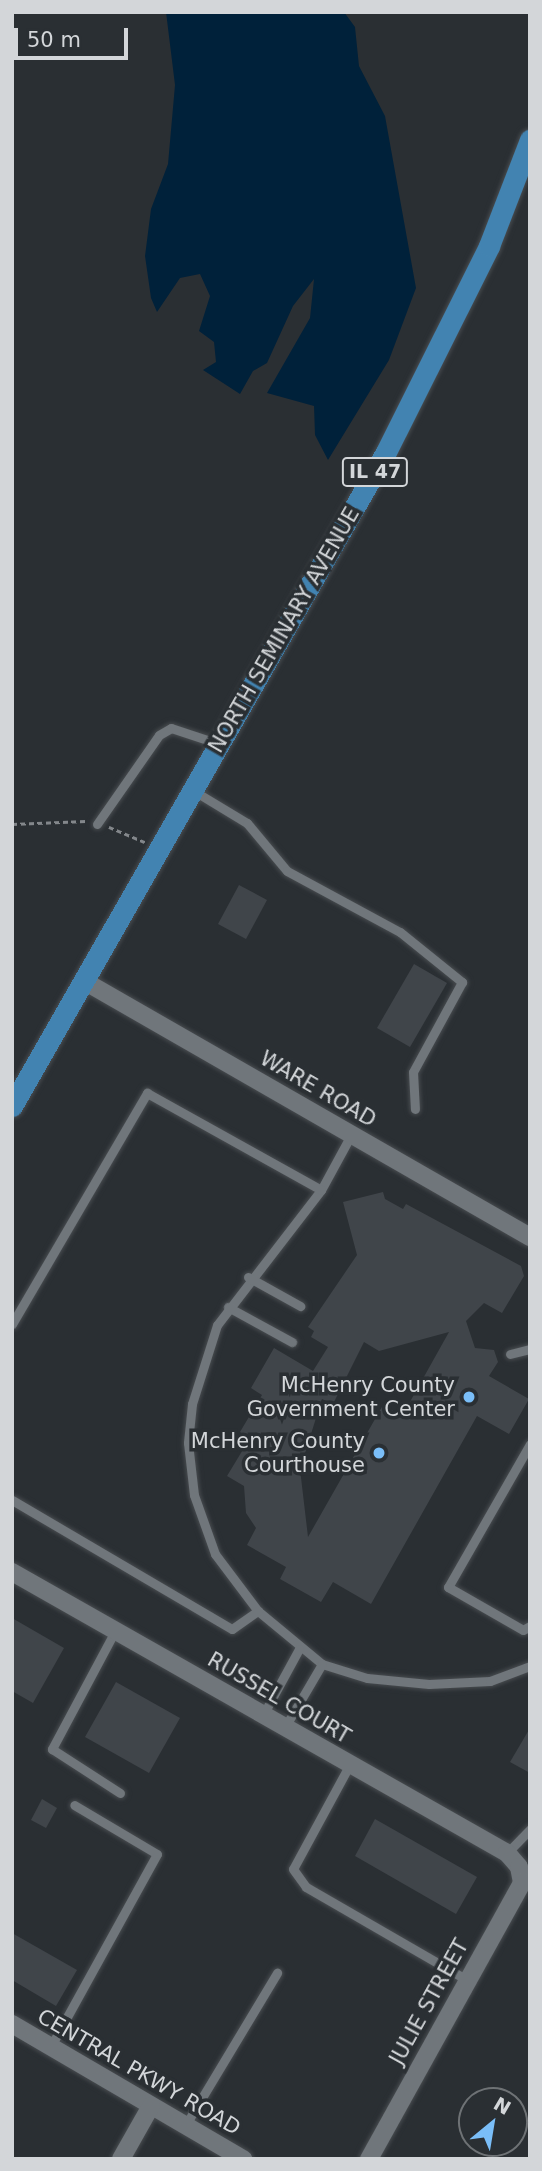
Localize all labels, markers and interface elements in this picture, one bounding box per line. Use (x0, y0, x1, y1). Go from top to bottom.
scale bar (18, 14, 131, 58)
text: 50 m (27, 28, 81, 52)
road number: IL 47 (342, 457, 408, 488)
street label: NORTH SEMINARY AVENUE (203, 503, 365, 757)
street label: WARE ROAD (255, 1046, 381, 1132)
place label: McHenry County Government Center (247, 1372, 455, 1422)
marker: McHenry County Government Center (461, 1389, 477, 1405)
place label: McHenry County Courthouse (191, 1428, 365, 1478)
marker: McHenry County Courthouse (371, 1445, 387, 1461)
street label: RUSSEL COURT (203, 1647, 355, 1749)
street label: JULIE STREET (384, 1935, 474, 2069)
street label: CENTRAL PKWY ROAD (33, 2004, 245, 2140)
north arrow (458, 2087, 528, 2157)
text: N (490, 2092, 515, 2119)

